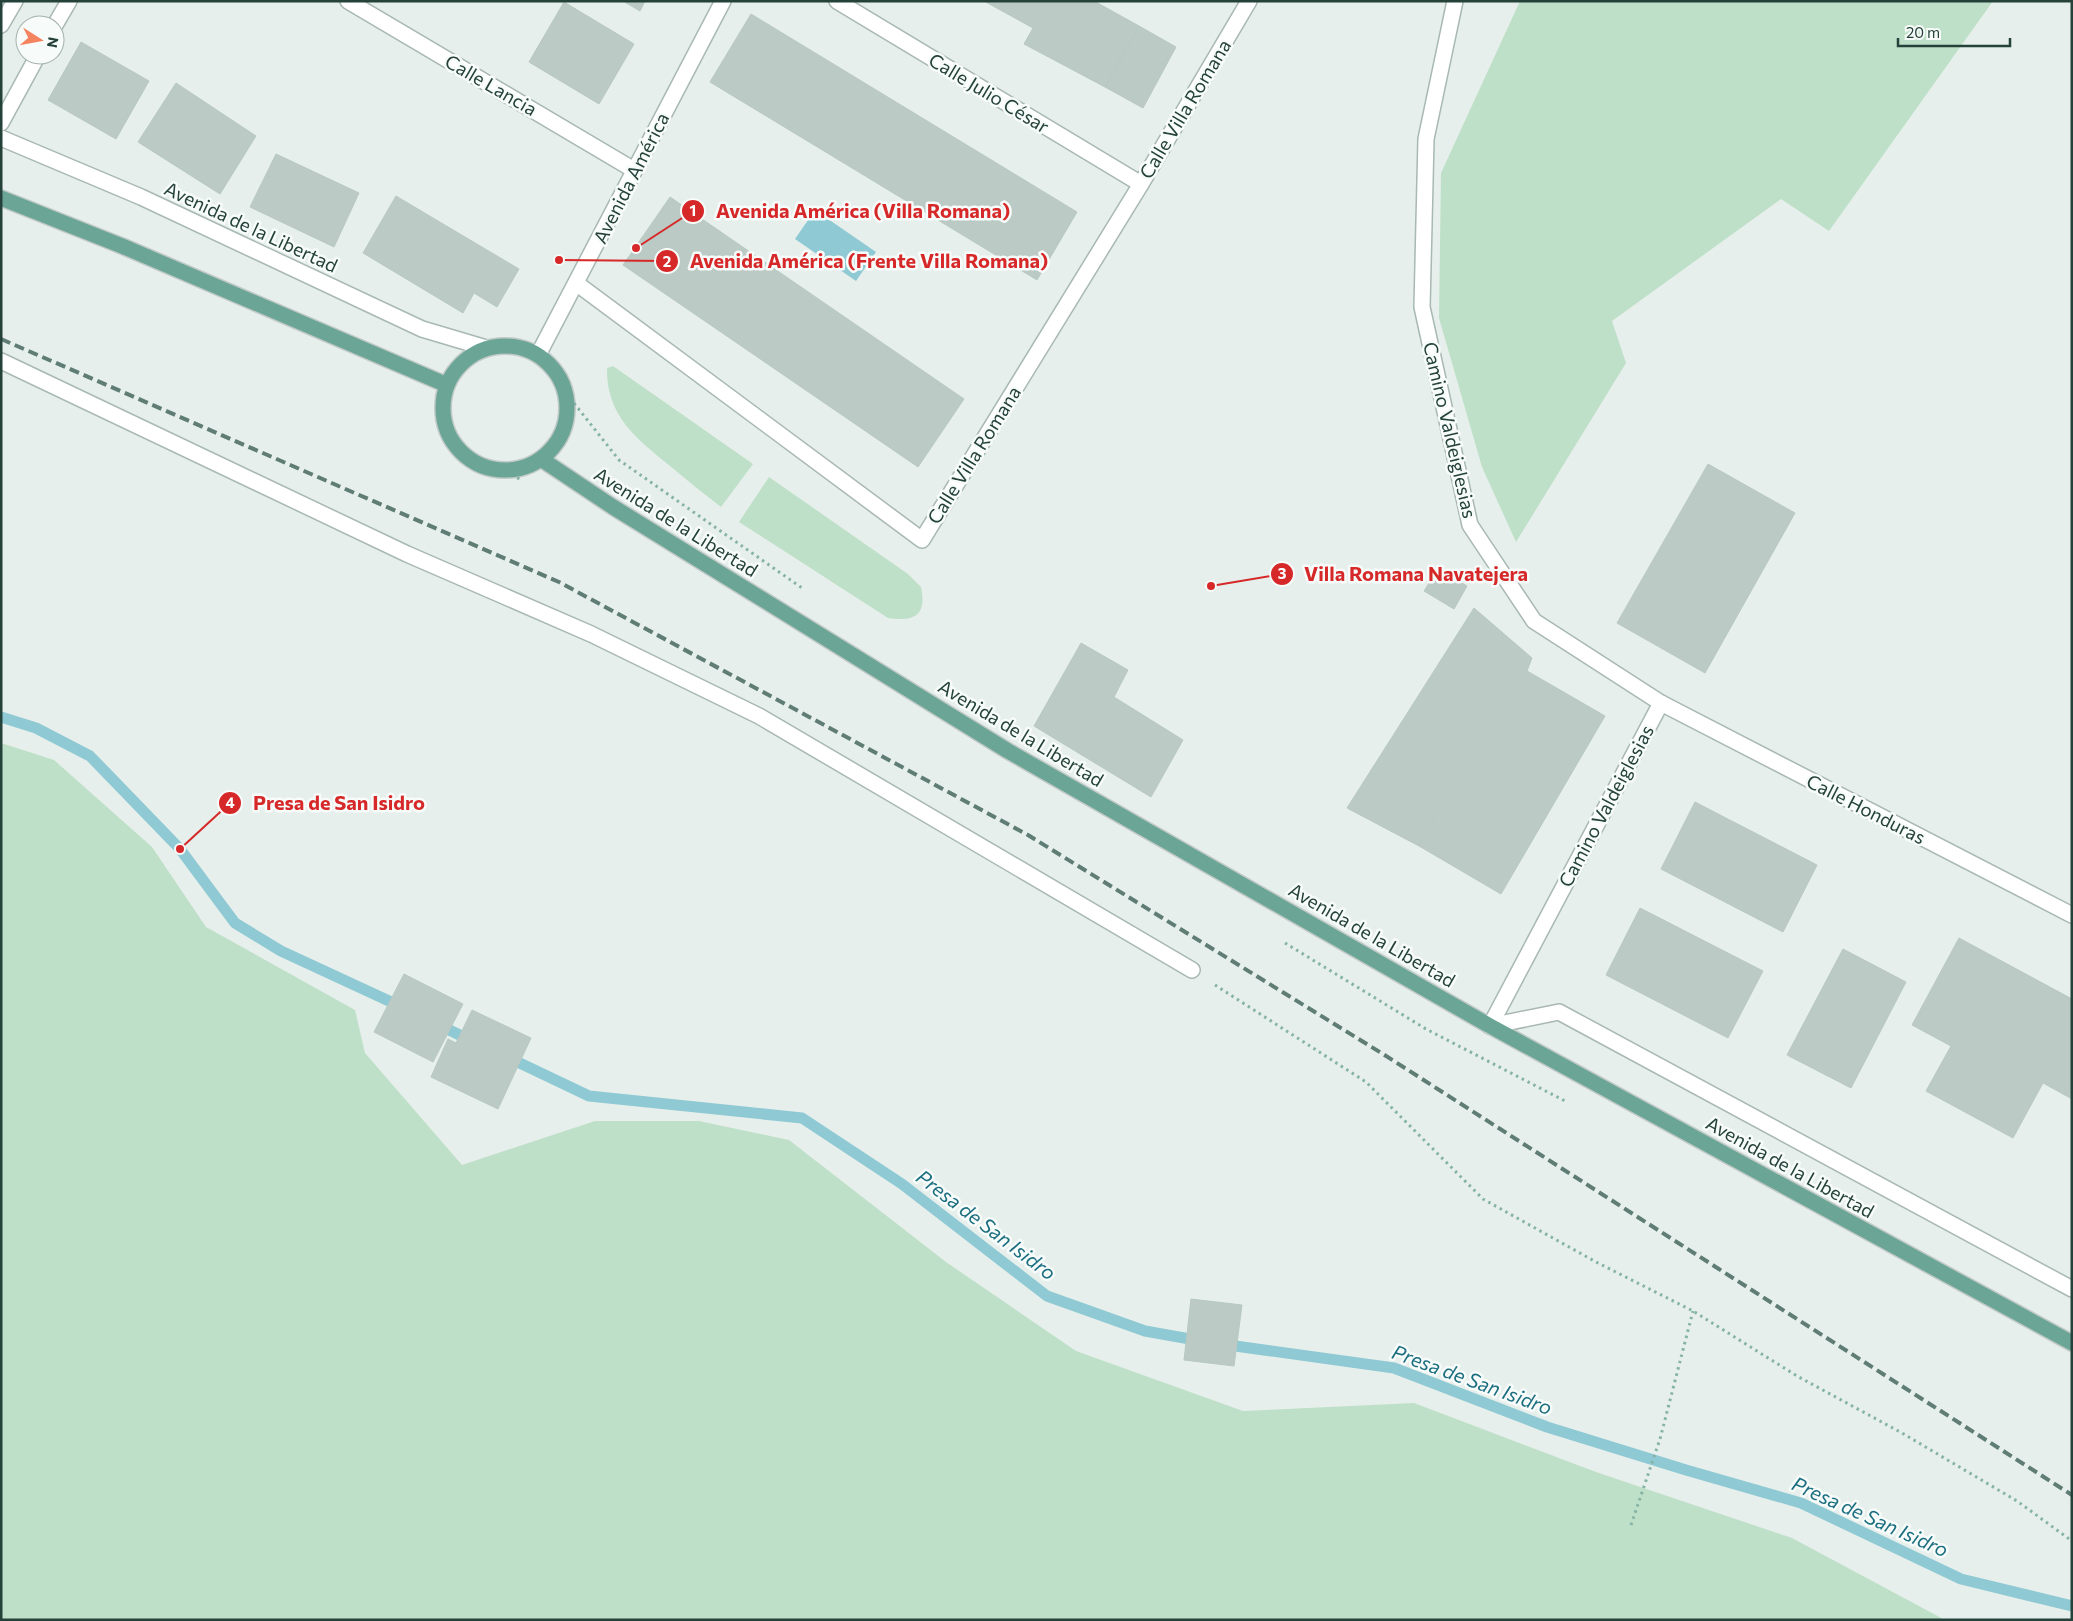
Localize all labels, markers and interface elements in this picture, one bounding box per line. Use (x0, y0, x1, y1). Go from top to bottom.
north arrow (15, 15, 65, 65)
scale bar (1898, 15, 2010, 47)
text: 20 m (1906, 23, 1940, 41)
street label: Calle Villa Romana (1134, 35, 1235, 182)
text: N (44, 36, 63, 49)
street label: Calle Julio César (925, 48, 1054, 138)
street label: Calle Lancia (441, 49, 541, 120)
street label: Avenida América (588, 109, 673, 247)
street label: Avenida de la Libertad (161, 176, 341, 277)
callout: Avenida América (Villa Romana) (681, 194, 1020, 229)
text: Avenida América (Villa Romana) (716, 198, 1010, 222)
text: 1 (690, 201, 696, 219)
callout: Avenida América (Frente Villa Romana) (655, 244, 1058, 279)
text: Avenida América (Frente Villa Romana) (690, 248, 1048, 272)
text: 2 (663, 252, 671, 270)
street label: Camino Valdeiglesias (1419, 339, 1482, 520)
street label: Calle Villa Romana (922, 382, 1025, 528)
street label: Avenida de la Libertad (590, 462, 762, 581)
callout: Villa Romana Navatejera (1269, 556, 1538, 591)
text: Villa Romana Navatejera (1304, 561, 1528, 585)
text: 3 (1278, 564, 1287, 582)
street label: Avenida de la Libertad (935, 674, 1108, 791)
street label: Camino Valdeiglesias (1553, 721, 1658, 891)
street label: Calle Honduras (1803, 769, 1930, 848)
callout: Presa de San Isidro (218, 785, 435, 820)
text: Presa de San Isidro (253, 790, 425, 814)
text: 4 (225, 793, 235, 811)
street label: Avenida de la Libertad (1285, 877, 1460, 992)
street label: Avenida de la Libertad (1702, 1111, 1878, 1222)
water label: Presa de San Isidro (912, 1164, 1061, 1285)
water label: Presa de San Isidro (1389, 1339, 1556, 1419)
water label: Presa de San Isidro (1789, 1471, 1952, 1561)

